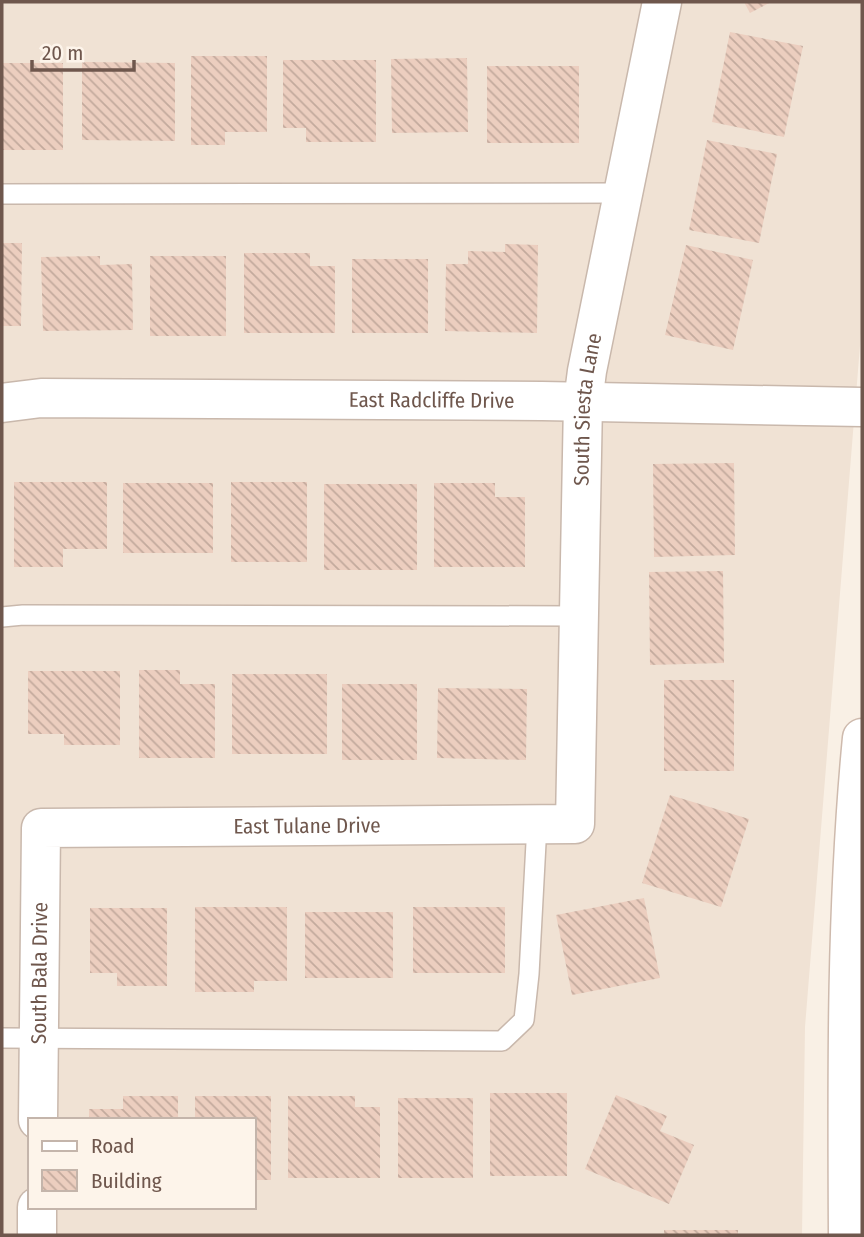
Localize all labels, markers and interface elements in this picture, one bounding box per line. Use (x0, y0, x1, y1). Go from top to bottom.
scale bar (32, 28, 133, 72)
text: 20 m (42, 40, 83, 66)
street label: South Siesta Lane (568, 331, 607, 486)
street label: East Radcliffe Drive (349, 387, 515, 414)
street label: East Tulane Drive (233, 812, 381, 840)
street label: South Bala Drive (26, 902, 53, 1044)
legend (28, 1118, 256, 1209)
text: Road (91, 1133, 135, 1159)
text: Building (91, 1168, 162, 1194)

